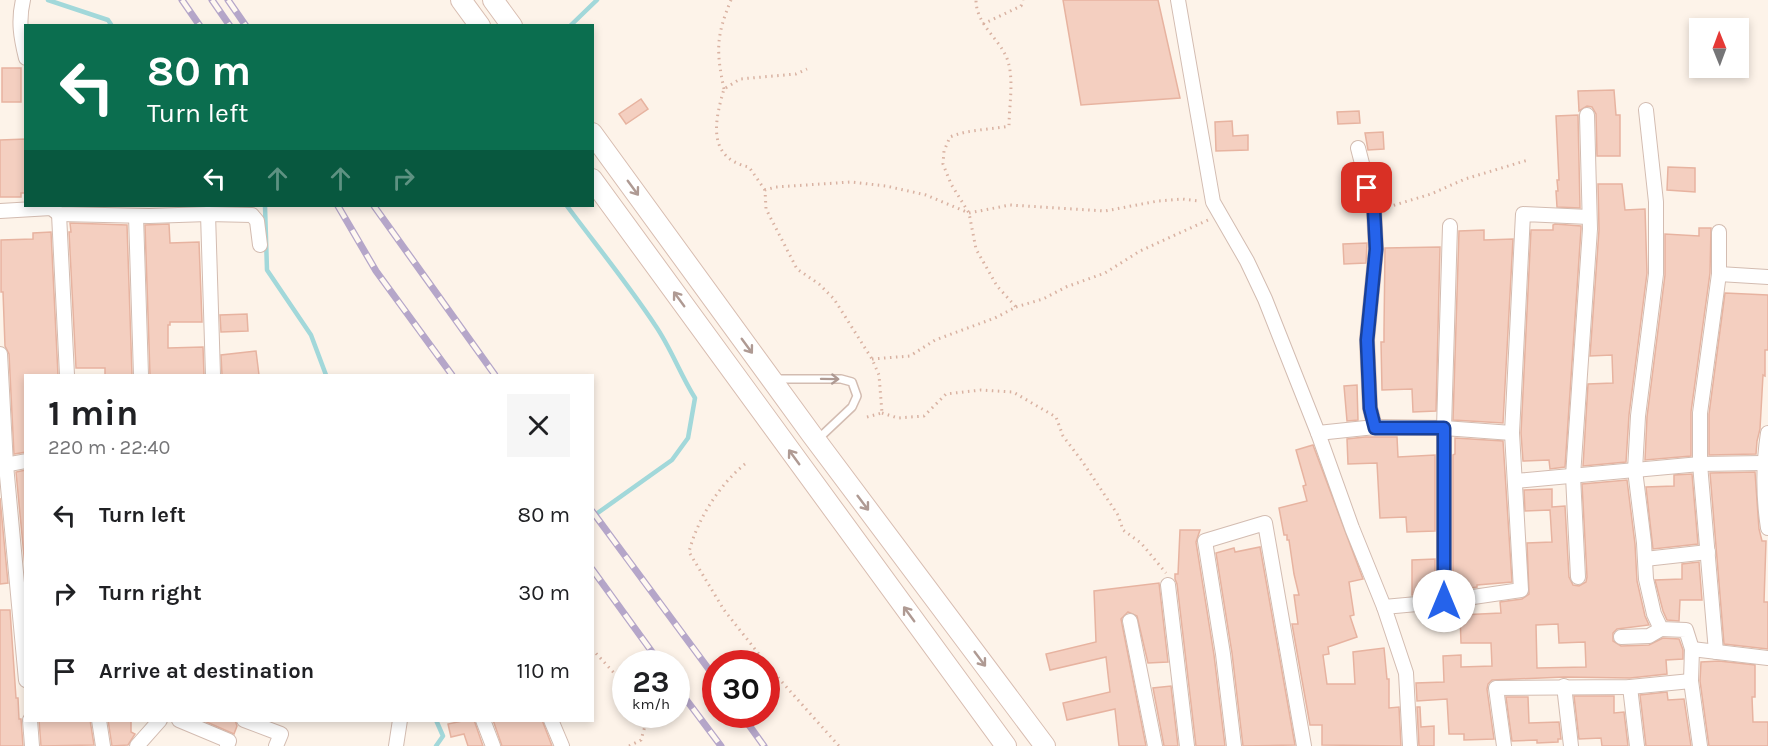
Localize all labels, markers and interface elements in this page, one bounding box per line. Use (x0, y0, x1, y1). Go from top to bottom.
north arrow (1689, 18, 1749, 78)
map controls (1689, 18, 1749, 78)
text: 80 m (147, 46, 251, 96)
icon: left (48, 48, 126, 126)
text: Turn left (147, 97, 248, 129)
icon: left (198, 162, 231, 195)
icon: ahead (261, 162, 294, 195)
icon: ahead (324, 162, 357, 195)
icon: right (387, 162, 420, 195)
pin (1341, 162, 1392, 213)
icon: arrive (1350, 171, 1383, 204)
one-way arrow (627, 179, 639, 195)
one-way arrow (673, 291, 686, 307)
one-way arrow (741, 337, 753, 353)
one-way arrow (820, 373, 840, 385)
text: 1 min (48, 392, 138, 434)
button: close (507, 394, 570, 457)
text: 220 m · 22:40 (48, 436, 170, 459)
one-way arrow (788, 449, 800, 465)
one-way arrow (857, 494, 869, 510)
icon: left (48, 499, 81, 532)
text: Turn left (99, 502, 186, 528)
text: 80 m (518, 502, 570, 528)
position arrow (1412, 569, 1476, 633)
icon: right (48, 577, 81, 610)
text: Turn right (99, 580, 202, 606)
text: 30 m (518, 580, 570, 606)
one-way arrow (903, 607, 915, 623)
speed limit sign: 30 (702, 650, 780, 728)
one-way arrow (973, 651, 986, 667)
icon: arrive (48, 655, 81, 688)
text: Arrive at destination (99, 658, 314, 684)
text: 110 m (517, 658, 570, 684)
text: 23 (633, 664, 669, 700)
text: km/h (632, 695, 670, 713)

